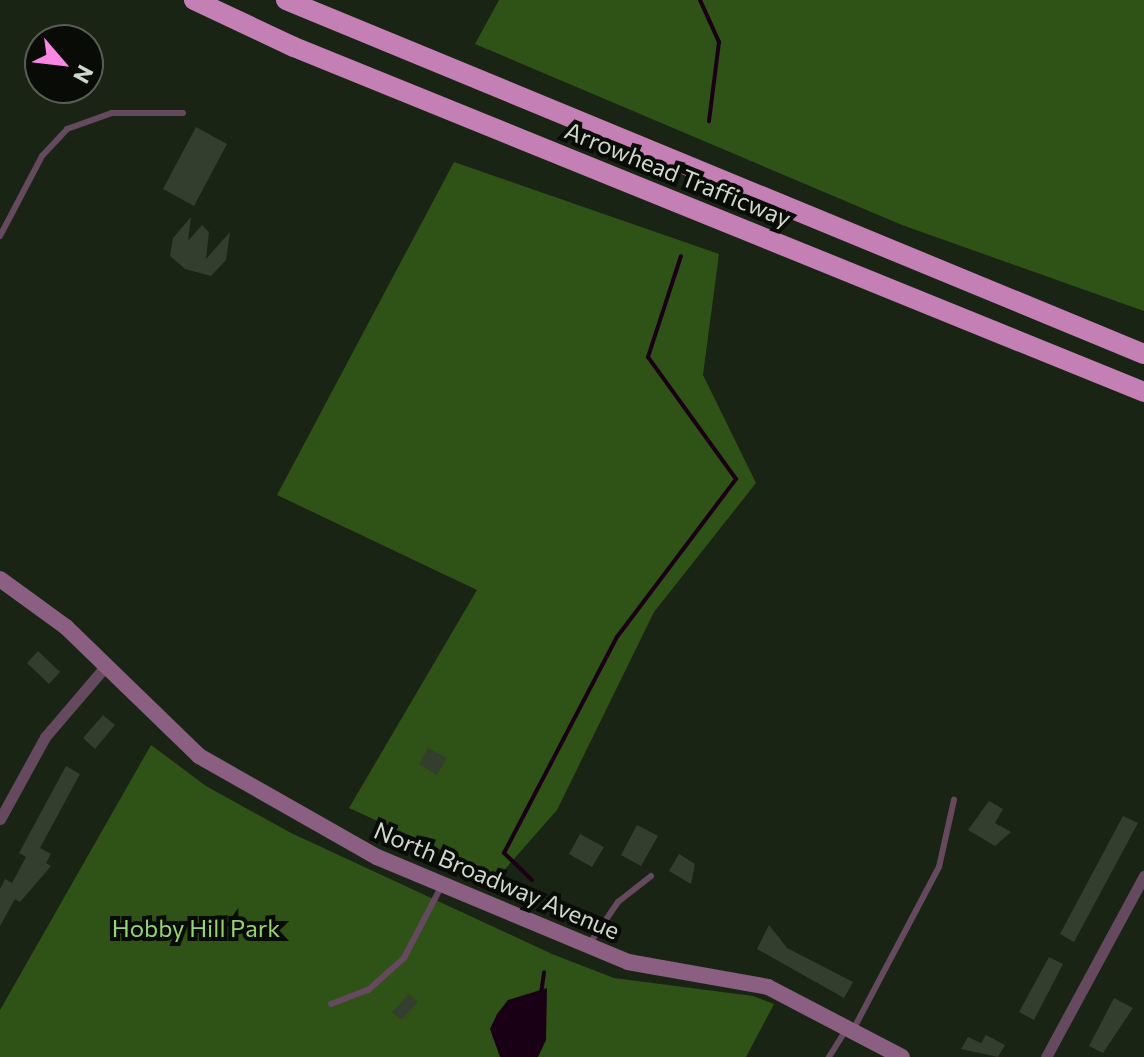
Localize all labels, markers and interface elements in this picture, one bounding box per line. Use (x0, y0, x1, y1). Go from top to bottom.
north arrow (24, 24, 104, 104)
text: N (68, 61, 100, 88)
street label: Arrowhead Trafficway (561, 115, 795, 233)
street label: North Broadway Avenue (370, 815, 624, 945)
park label: Hobby Hill Park (112, 914, 280, 942)

